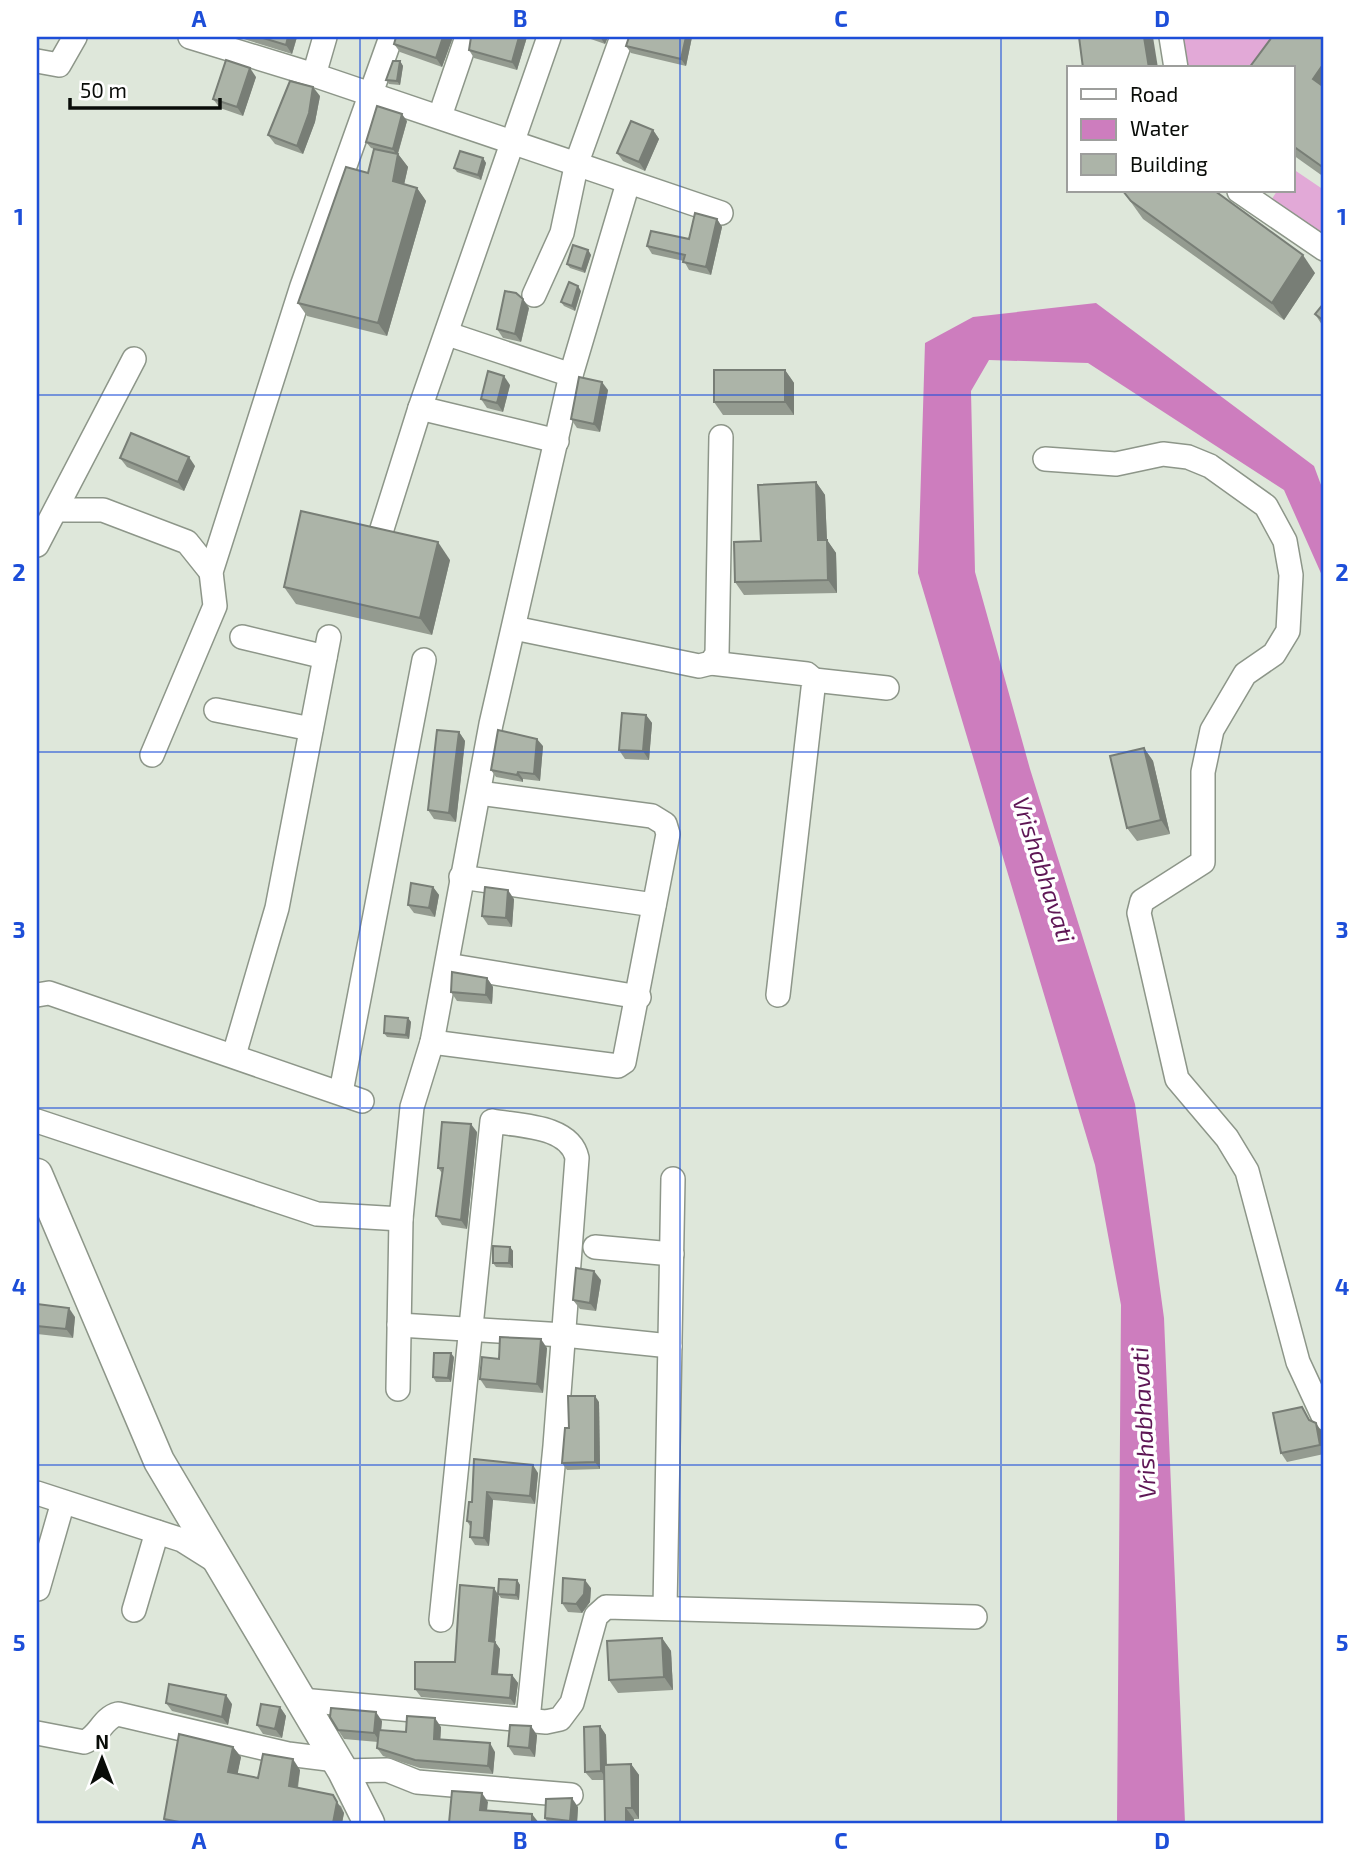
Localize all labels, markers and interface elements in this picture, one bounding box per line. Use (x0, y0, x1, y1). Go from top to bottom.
text: A (191, 4, 207, 32)
text: B (513, 4, 527, 32)
text: C (834, 4, 848, 32)
text: D (1154, 4, 1170, 32)
scale bar (70, 66, 220, 110)
legend (1067, 66, 1294, 192)
text: 50 m (80, 77, 127, 102)
text: Road (1130, 81, 1178, 106)
text: Water (1130, 115, 1189, 140)
text: Building (1130, 151, 1208, 176)
text: 1 (14, 202, 24, 230)
text: 1 (1337, 202, 1347, 230)
text: 2 (12, 558, 26, 586)
text: 2 (1335, 558, 1349, 586)
water label: Vrishabhavati (1007, 793, 1082, 946)
text: 3 (12, 915, 26, 943)
text: 3 (1335, 915, 1349, 943)
text: 4 (12, 1272, 26, 1300)
text: 4 (1335, 1272, 1349, 1300)
water label: Vrishabhavati (1124, 1346, 1161, 1500)
text: 5 (13, 1628, 25, 1656)
text: 5 (1336, 1628, 1348, 1656)
north arrow (66, 1724, 136, 1794)
text: N (95, 1730, 109, 1753)
text: A (191, 1826, 207, 1854)
text: B (513, 1826, 527, 1854)
text: C (834, 1826, 848, 1854)
text: D (1154, 1826, 1170, 1854)

